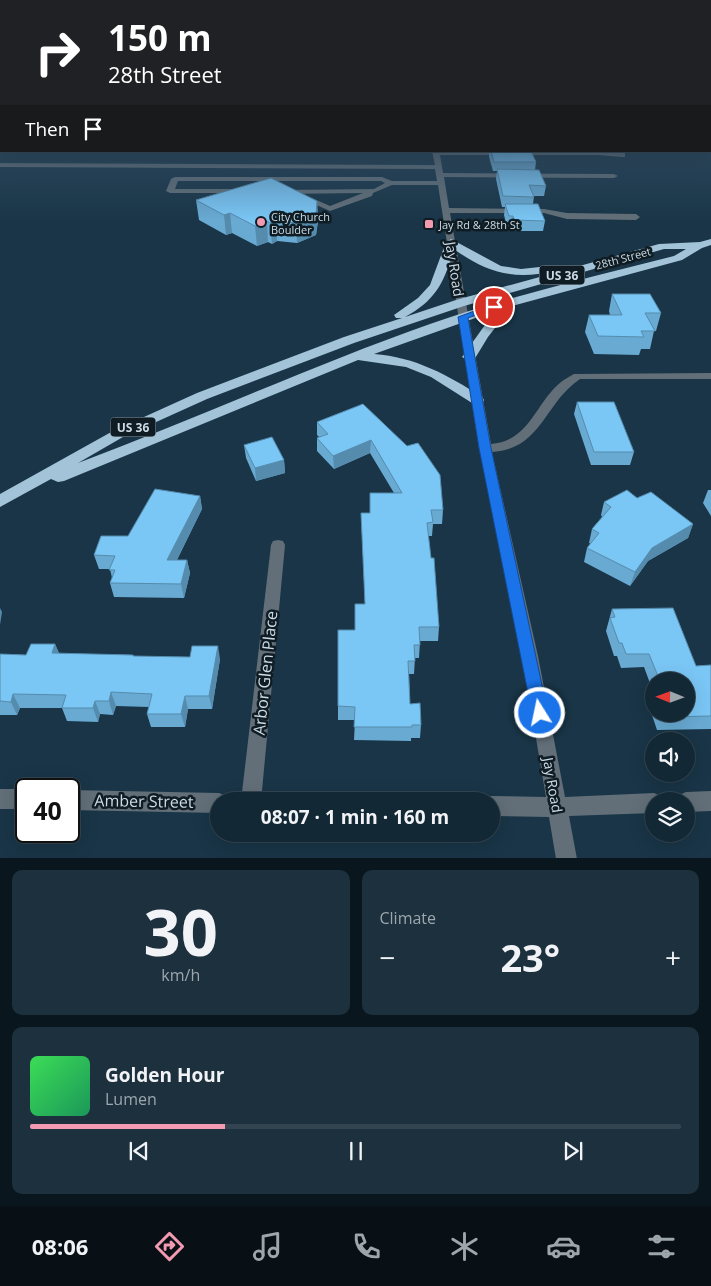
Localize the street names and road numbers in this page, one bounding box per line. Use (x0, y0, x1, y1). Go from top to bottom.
street label: Jay Road (441, 238, 469, 298)
street label: 28th Street (594, 243, 652, 273)
road number: US 36 (540, 266, 584, 284)
road number: US 36 (110, 418, 156, 437)
street label: Arbor Glen Place (248, 610, 282, 736)
street label: Jay Road (538, 754, 567, 814)
street label: Amber Street (94, 789, 194, 813)

